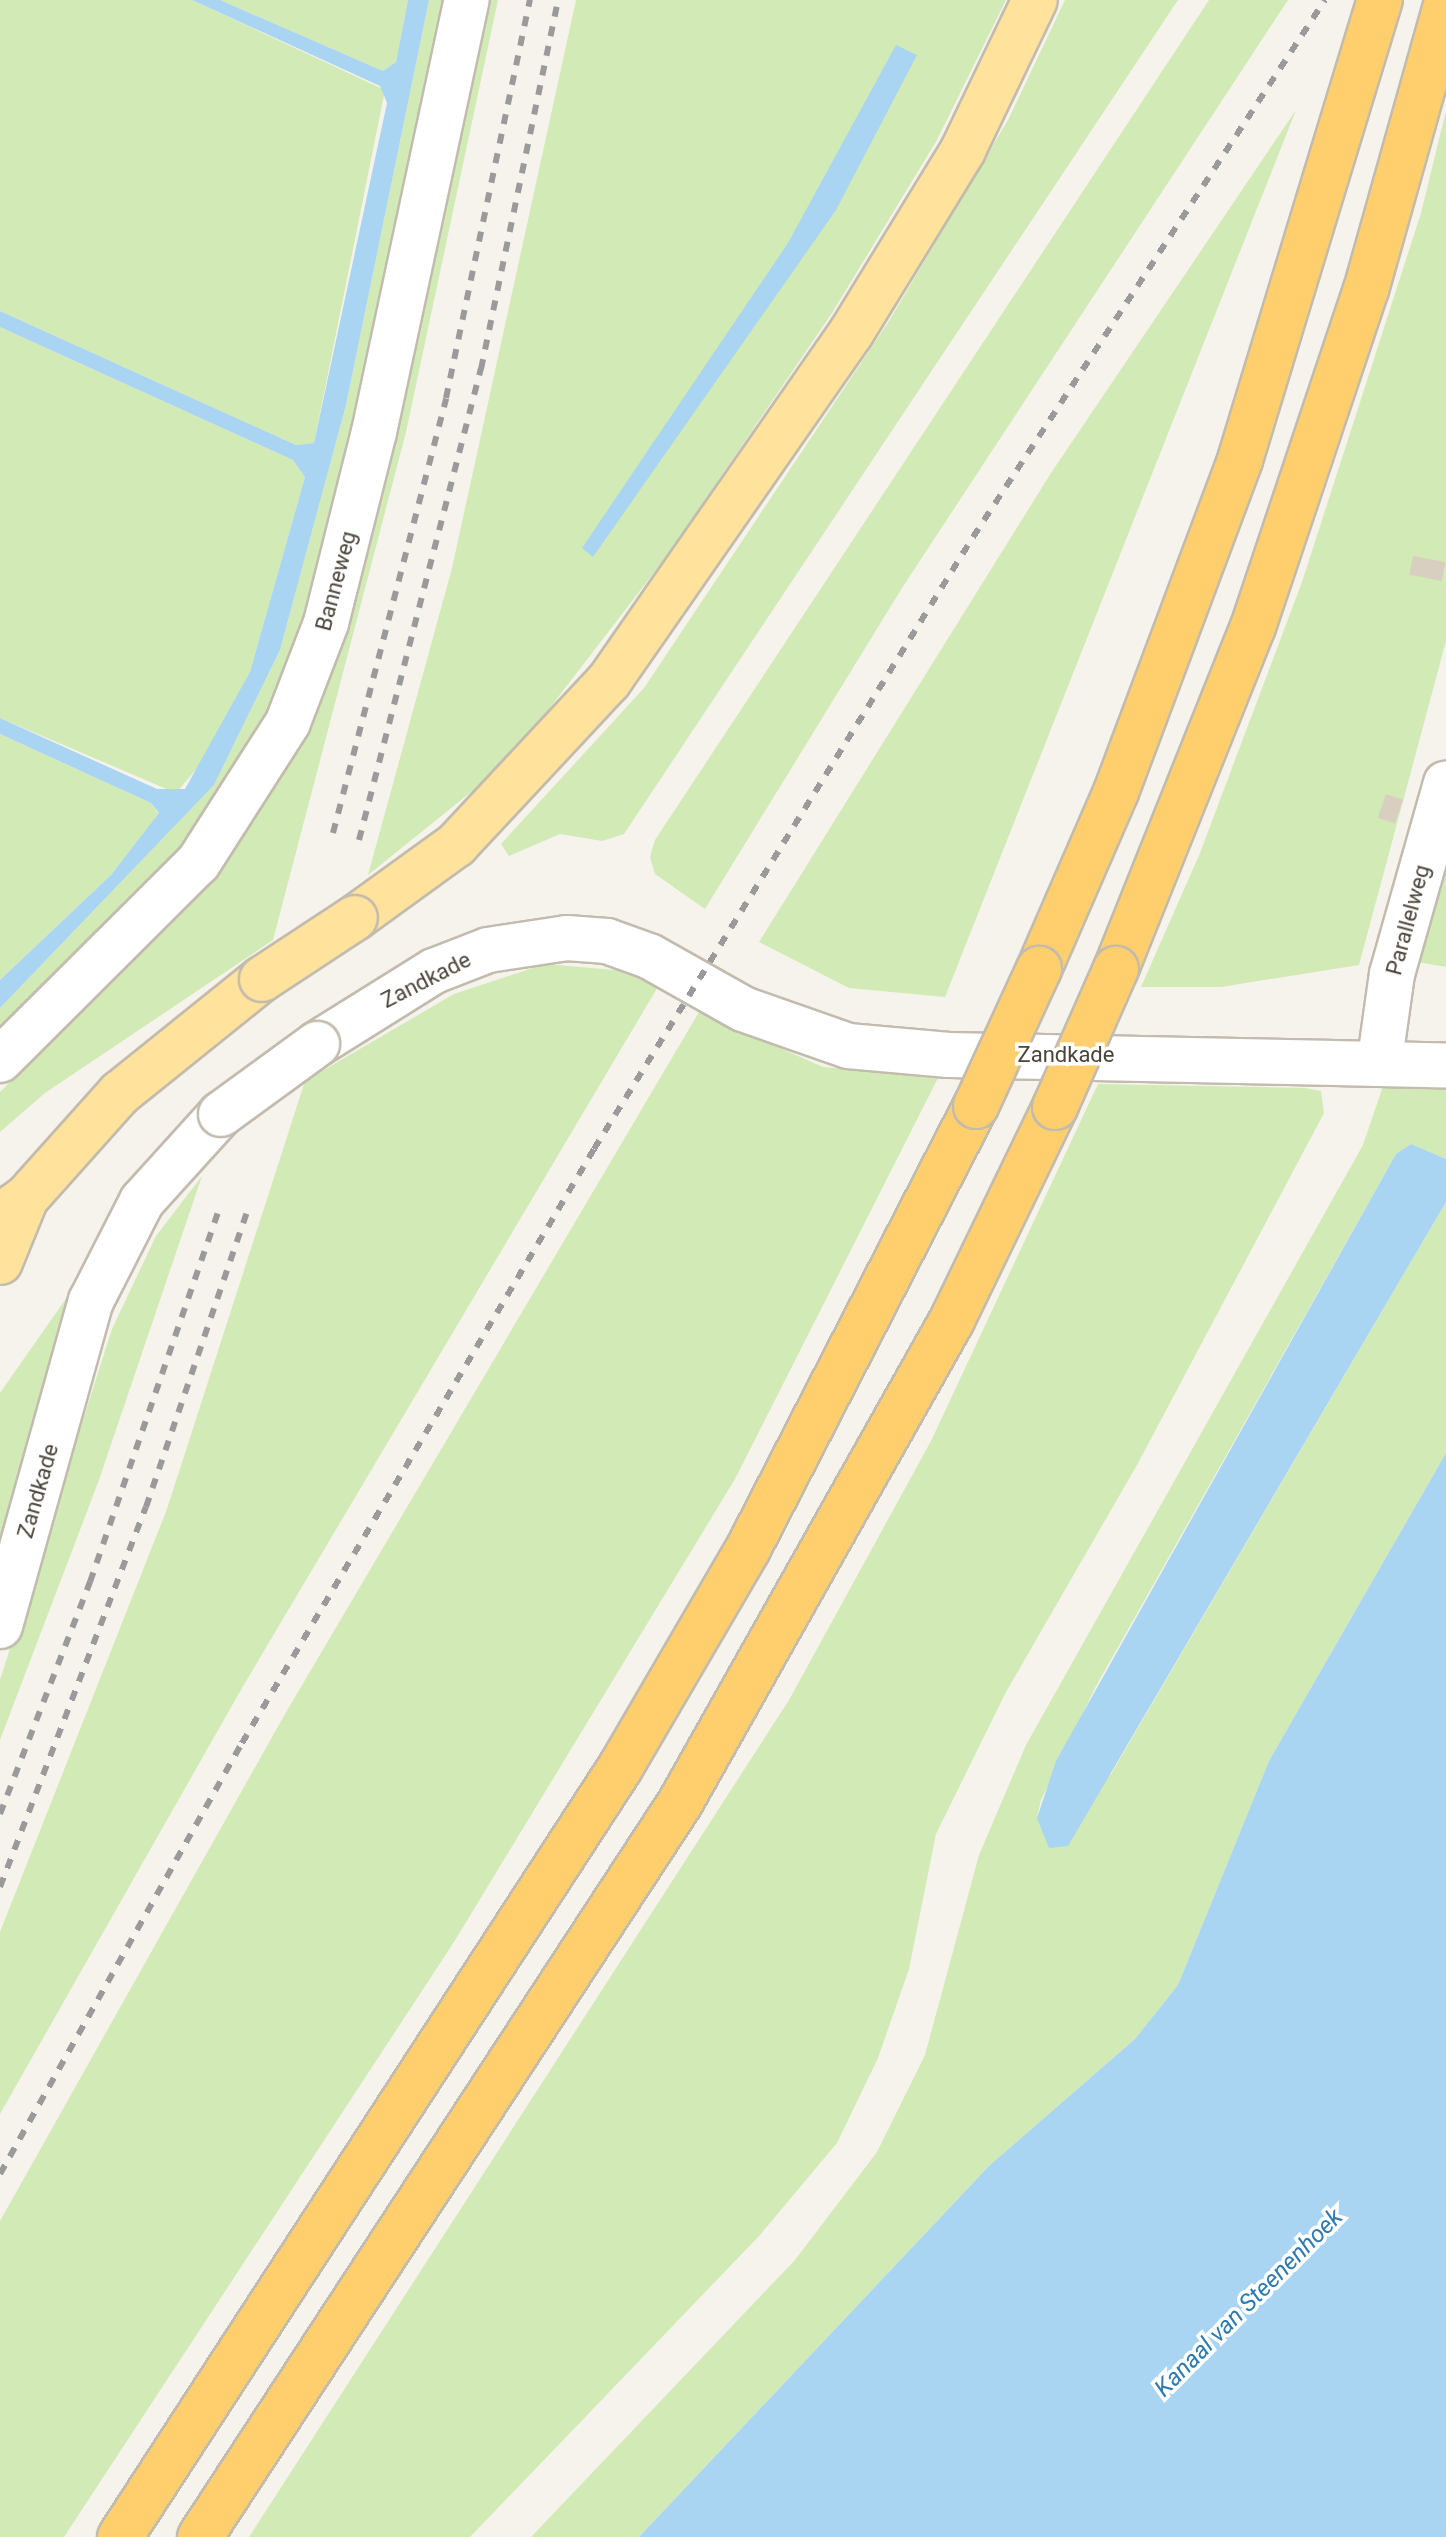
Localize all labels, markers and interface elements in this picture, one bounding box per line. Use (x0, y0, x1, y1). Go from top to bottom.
street label: Banneweg (310, 528, 362, 634)
street label: Parallelweg (1381, 862, 1435, 978)
street label: Zandkade (377, 946, 475, 1014)
street label: Zandkade (1018, 1042, 1114, 1068)
street label: Zandkade (12, 1441, 64, 1541)
water label: Kanaal van Steenenhoek (1149, 2203, 1349, 2403)

